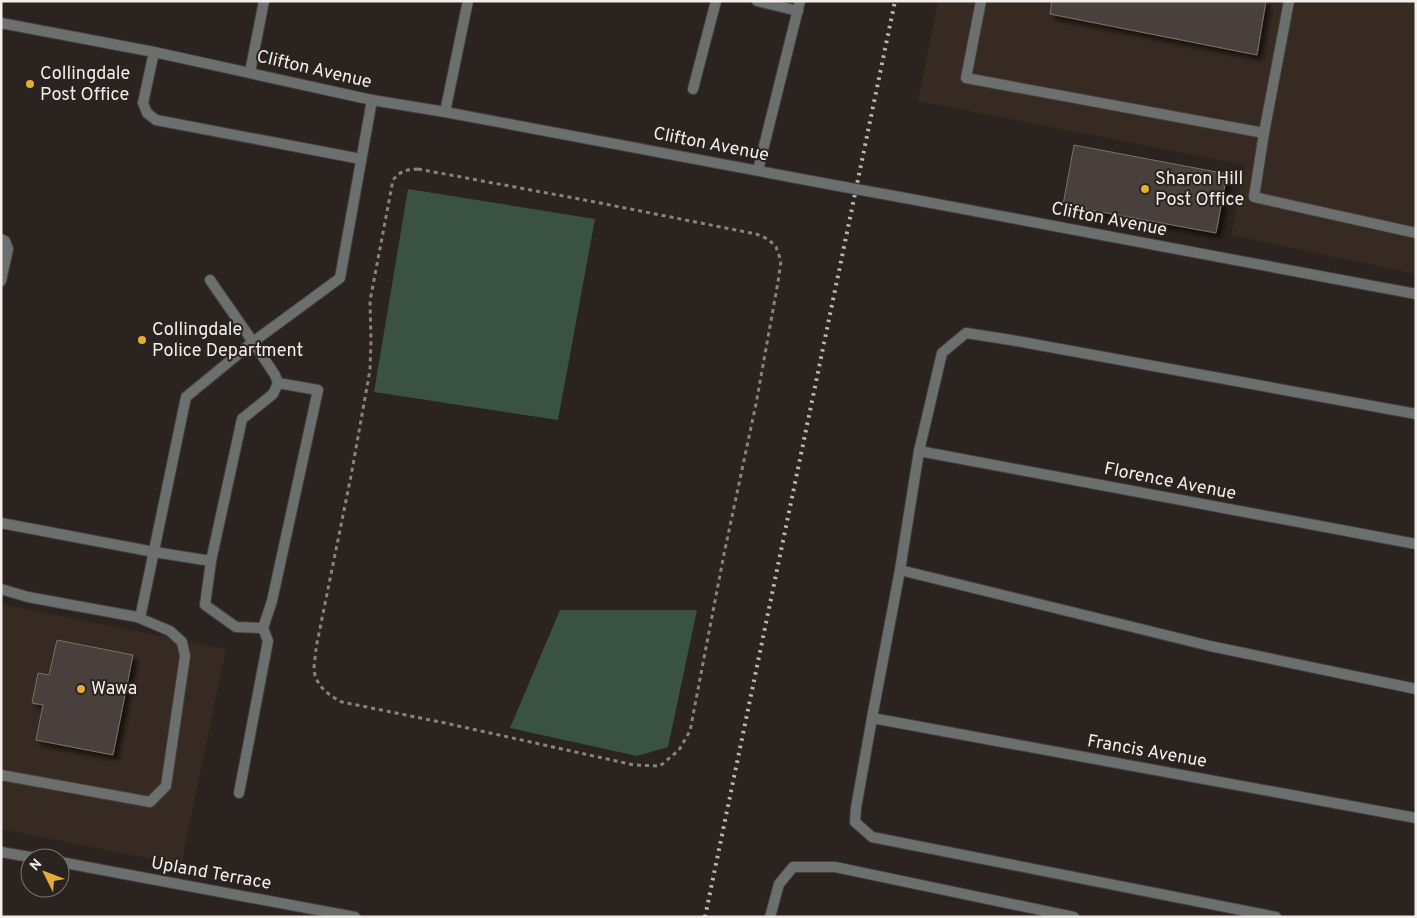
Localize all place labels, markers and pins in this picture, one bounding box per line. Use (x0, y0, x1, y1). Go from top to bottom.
place label: Collingdale Post Office (40, 63, 130, 107)
marker: Collingdale Post Office (24, 78, 36, 90)
place label: Sharon Hill Post Office (1155, 168, 1244, 212)
marker: Sharon Hill Post Office (1139, 183, 1151, 195)
place label: Collingdale Police Department (152, 319, 303, 363)
marker: Collingdale Police Department (136, 334, 148, 346)
place label: Wawa (91, 678, 137, 701)
marker: Wawa (75, 683, 87, 695)

